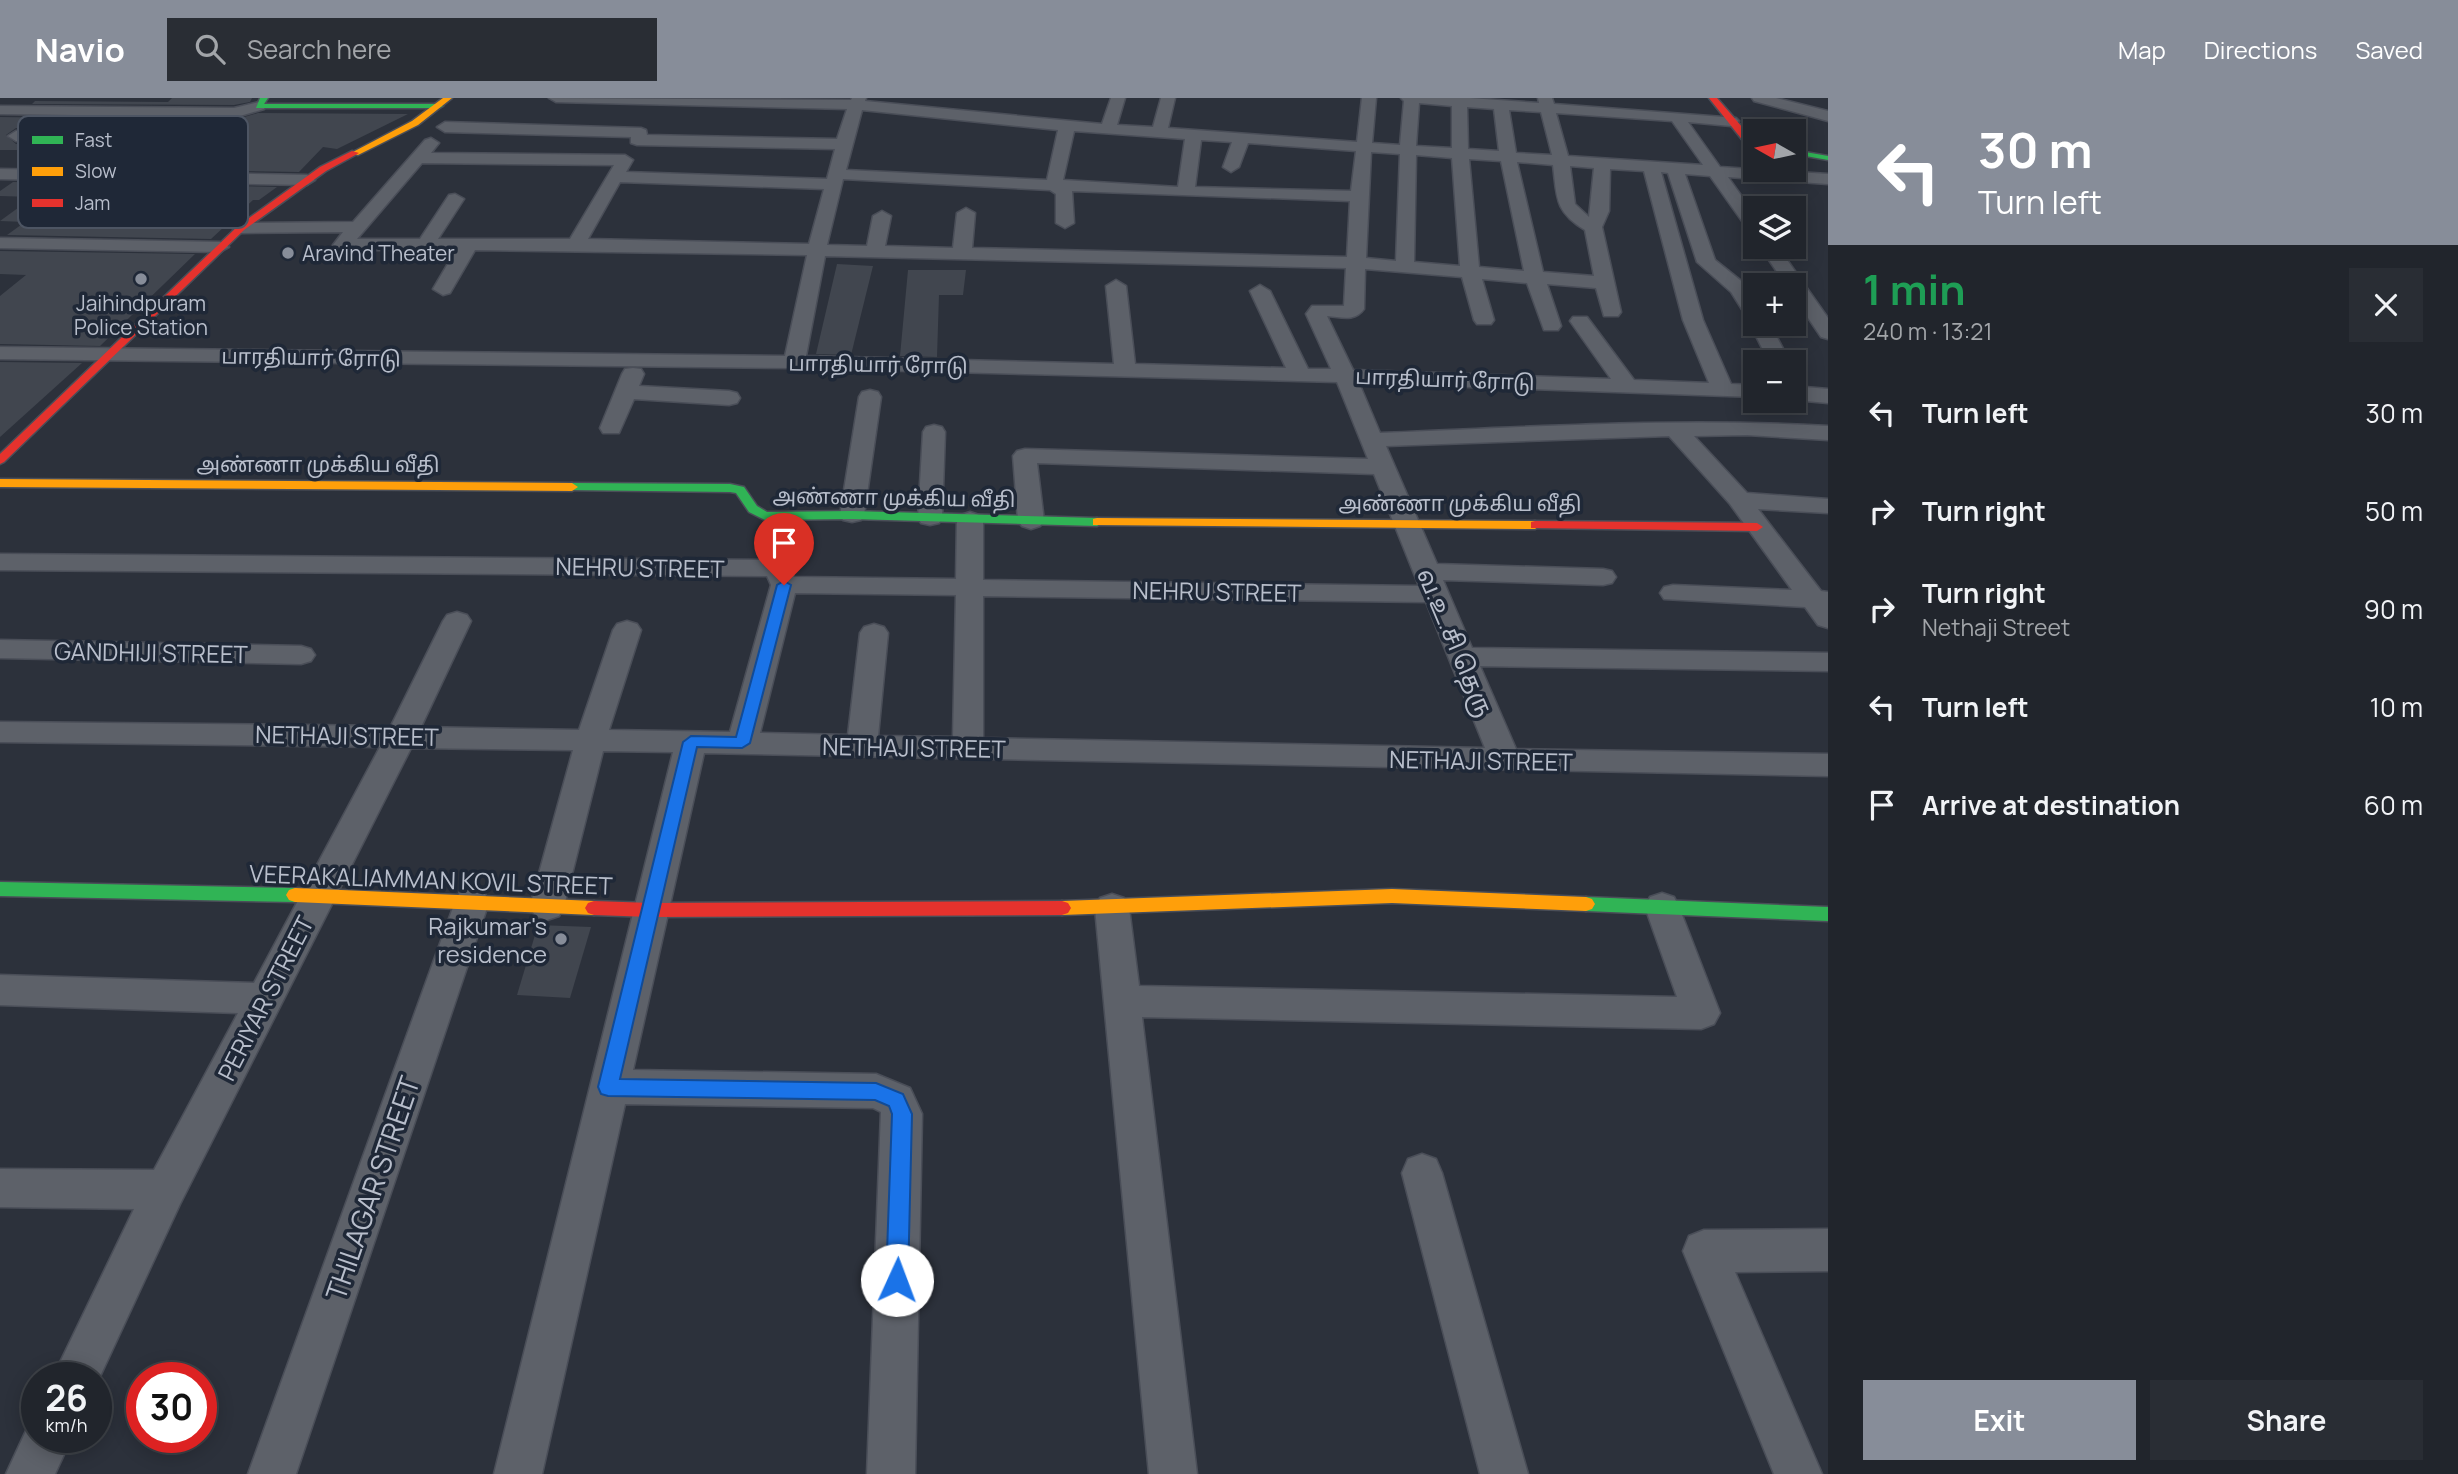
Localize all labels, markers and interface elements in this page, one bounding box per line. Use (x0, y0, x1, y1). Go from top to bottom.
search box (167, 18, 657, 81)
text: Navio (35, 27, 125, 72)
icon: search (191, 30, 229, 68)
text: Search here (247, 31, 391, 67)
text: Map (2118, 33, 2166, 66)
text: Directions (2204, 33, 2317, 66)
text: Saved (2355, 33, 2423, 66)
legend (18, 116, 248, 228)
text: 30 m (1978, 116, 2093, 183)
north arrow (1743, 119, 1806, 182)
map controls (1743, 119, 1806, 413)
icon: left (1863, 126, 1954, 217)
text: Fast (75, 127, 112, 153)
text: Slow (75, 158, 117, 184)
text: Turn left (1978, 180, 2102, 224)
text: Jam (75, 190, 110, 216)
button: layers (1743, 196, 1806, 259)
place label: Aravind Theater (302, 239, 455, 267)
marker: Aravind Theater (280, 245, 296, 261)
text: 1 min (1863, 260, 1966, 318)
button: close (2349, 268, 2423, 342)
marker: Jaihindpuram Police Station (133, 271, 149, 287)
button: + (1743, 273, 1806, 336)
place label: Jaihindpuram Police Station (74, 289, 208, 341)
text: 240 m · 13:21 (1863, 315, 1992, 347)
street label: பாரதியார் ரோடு (221, 341, 401, 374)
street label: பாரதியார் ரோடு (788, 348, 968, 381)
button: − (1743, 350, 1806, 413)
street label: பாரதியார் ரோடு (1355, 362, 1535, 397)
icon: left (1863, 394, 1901, 432)
text: Turn left (1922, 395, 2029, 431)
text: 30 m (2366, 395, 2423, 431)
street label: அண்ணா முக்கிய வீதி (197, 450, 439, 479)
street label: அண்ணா முக்கிய வீதி (772, 481, 1016, 514)
street label: அண்ணா முக்கிய வீதி (1339, 489, 1581, 518)
icon: right (1863, 492, 1901, 530)
text: Turn right (1922, 493, 2046, 529)
text: 50 m (2365, 493, 2423, 529)
pin (754, 513, 814, 585)
icon: arrive (765, 524, 803, 562)
street label: NEHRU STREET (555, 549, 726, 585)
street label: வ.உ.சி தெரு (1409, 563, 1502, 722)
street label: NEHRU STREET (1132, 573, 1303, 609)
text: Turn right (1922, 575, 2046, 611)
icon: right (1863, 590, 1901, 628)
text: 90 m (2364, 591, 2423, 627)
text: Nethaji Street (1922, 611, 2070, 643)
street label: GANDHIJI STREET (54, 634, 249, 670)
icon: left (1863, 688, 1901, 726)
text: Turn left (1922, 689, 2029, 725)
text: 10 m (2370, 689, 2423, 725)
street label: NETHAJI STREET (255, 717, 440, 753)
street label: NETHAJI STREET (822, 729, 1007, 765)
street label: NETHAJI STREET (1389, 742, 1574, 778)
icon: arrive (1863, 786, 1901, 824)
text: Arrive at destination (1922, 787, 2180, 823)
text: 60 m (2364, 787, 2423, 823)
street label: VEERAKALIAMMAN KOVIL STREET (249, 856, 614, 902)
street label: PERIYAR STREET (209, 909, 321, 1086)
place label: Rajkumar's residence (428, 909, 547, 970)
marker: Rajkumar's residence (553, 931, 569, 947)
street label: THILAGAR STREET (316, 1071, 428, 1305)
position arrow (860, 1243, 934, 1317)
speed limit sign: 30 (126, 1362, 217, 1453)
text: 26 (45, 1374, 88, 1422)
button: Exit (1863, 1380, 2136, 1460)
button: Share (2150, 1380, 2423, 1460)
text: km/h (46, 1413, 87, 1437)

